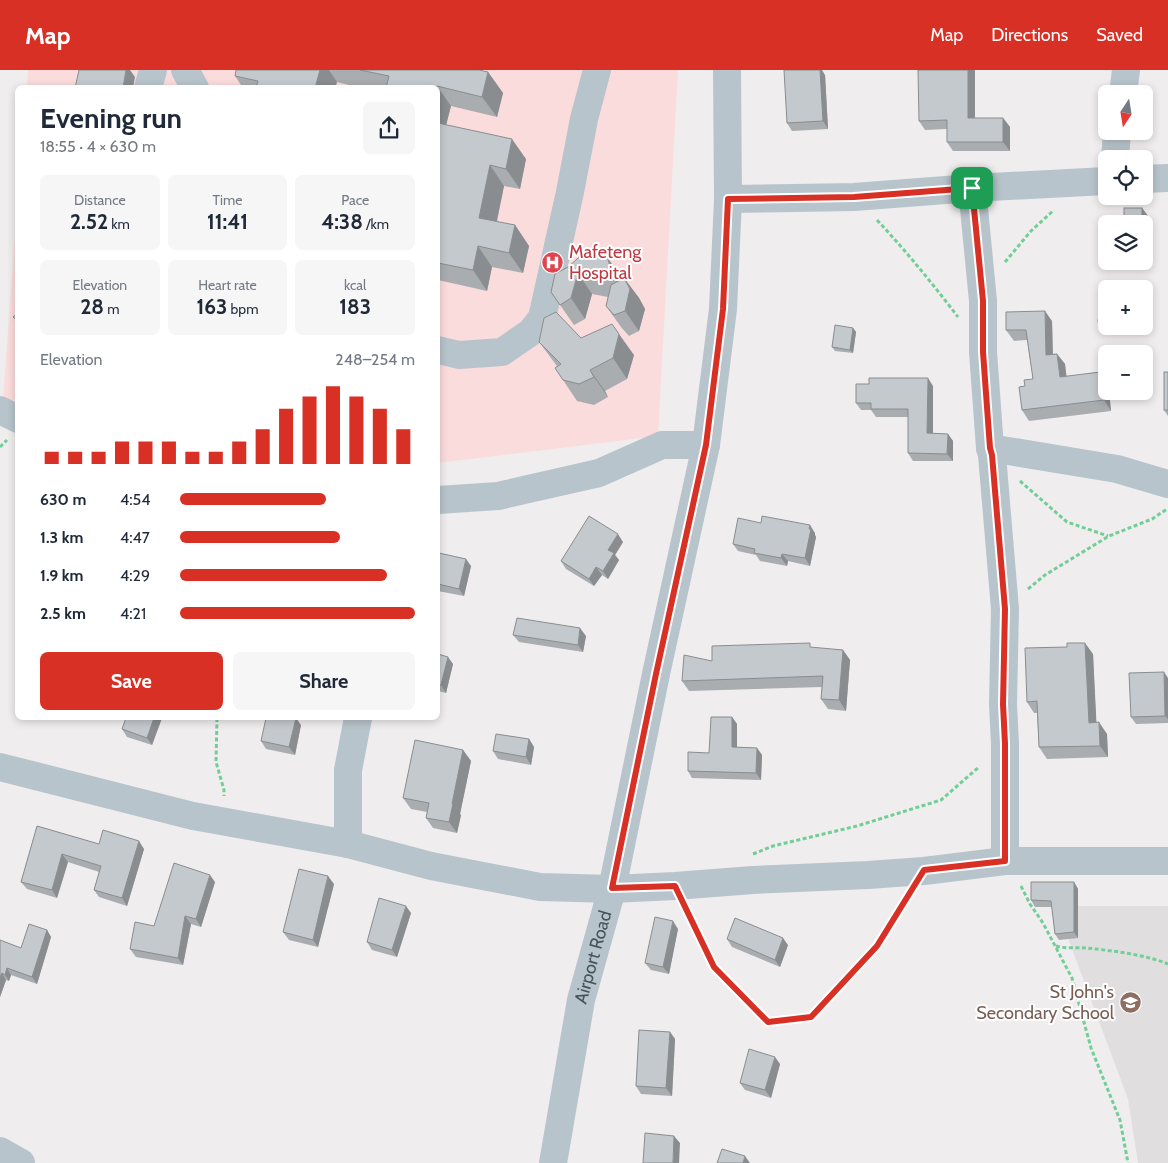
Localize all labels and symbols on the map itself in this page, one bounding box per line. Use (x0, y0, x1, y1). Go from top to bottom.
north arrow (1098, 85, 1152, 140)
pin (951, 167, 993, 209)
place label: Mafeteng Hospital (569, 241, 642, 284)
hospital icon: Mafeteng Hospital (541, 250, 565, 274)
street label: Airport Road (570, 908, 616, 1006)
place label: St John's Secondary School (976, 981, 1115, 1024)
school or university icon: St John's Secondary School (1118, 990, 1142, 1014)

